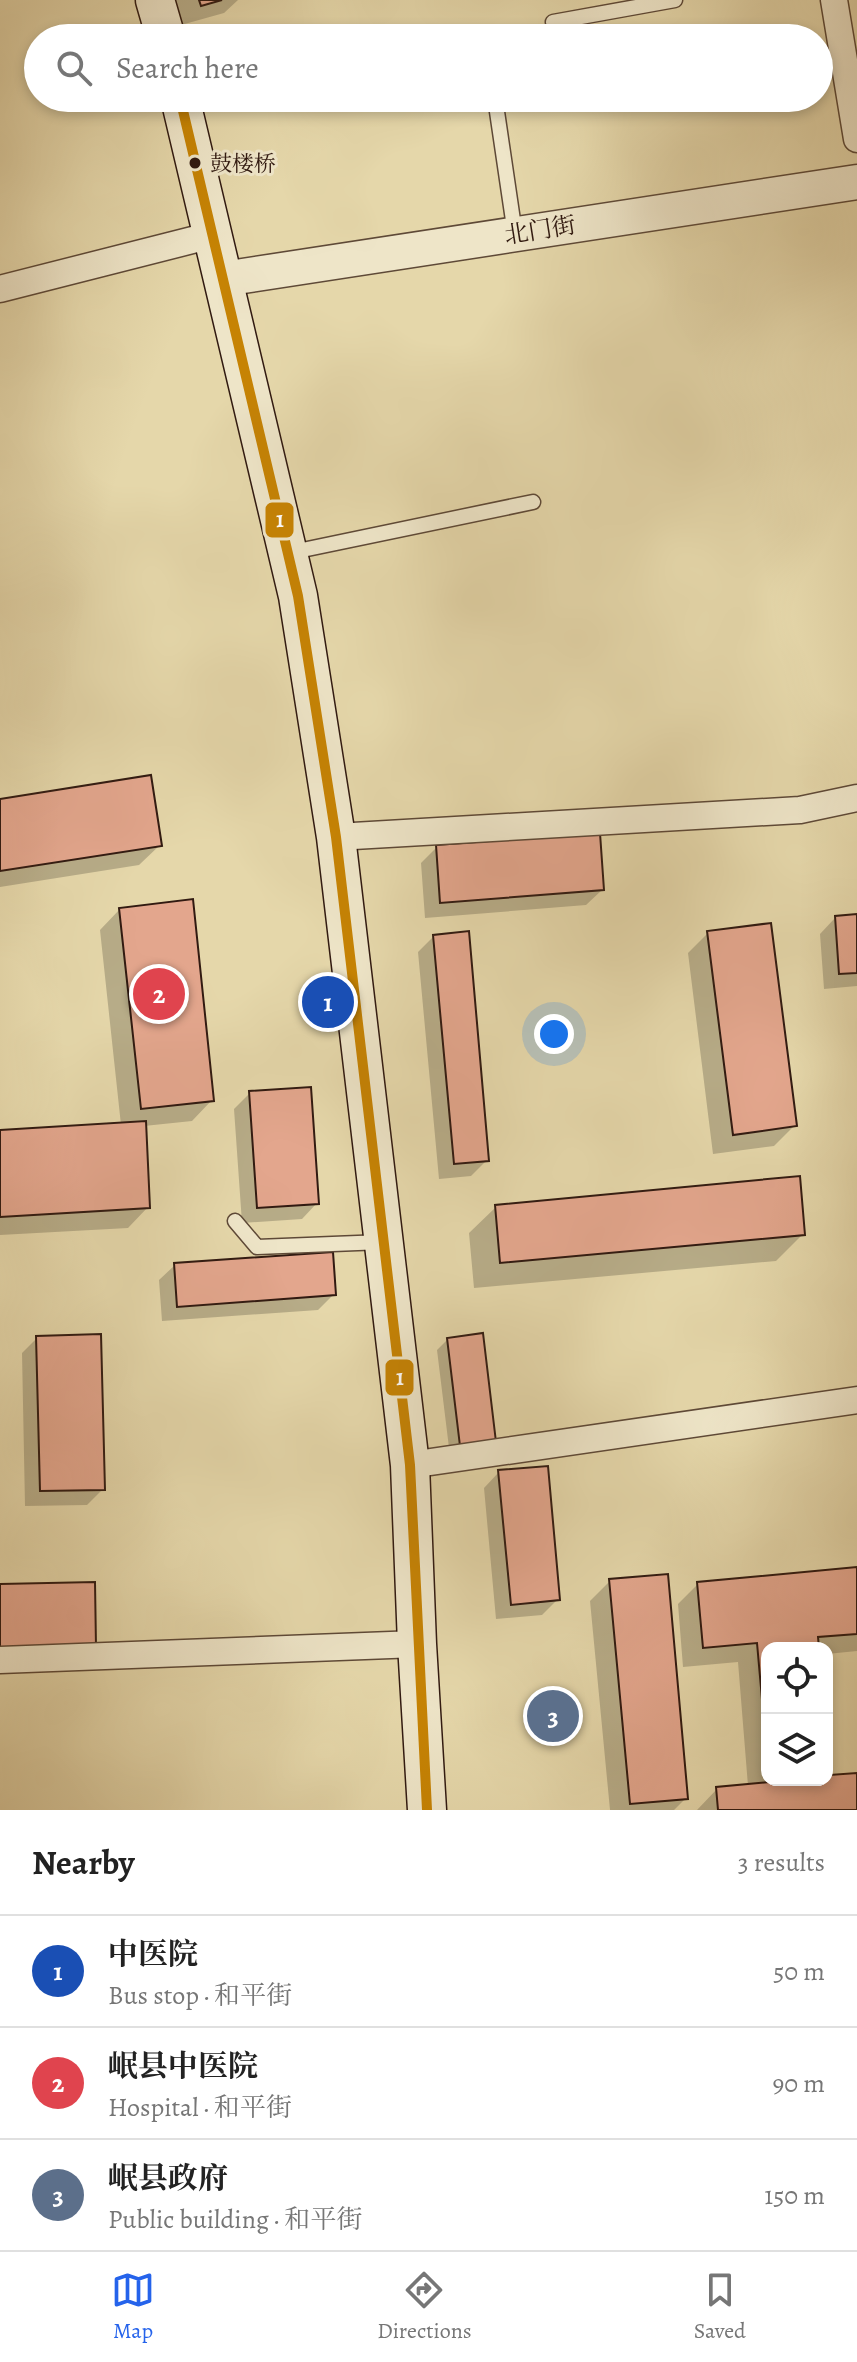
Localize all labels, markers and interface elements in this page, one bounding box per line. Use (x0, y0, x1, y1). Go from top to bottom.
search box (24, 24, 833, 112)
icon: search (52, 46, 96, 90)
text: Search here (116, 48, 259, 88)
place label: 鼓楼桥 (210, 149, 276, 179)
marker: 鼓楼桥 (187, 155, 203, 171)
street label: 北门街 (502, 209, 578, 251)
line badge: 1 (264, 501, 295, 539)
text: 1 (276, 505, 284, 535)
pin: 2 (133, 964, 185, 1024)
pin: 1 (302, 972, 354, 1032)
your location (534, 1014, 574, 1054)
line badge: 1 (384, 1358, 415, 1397)
text: 1 (396, 1363, 404, 1393)
map controls (761, 1642, 833, 1786)
button: locate (761, 1642, 833, 1714)
pin: 3 (527, 1686, 579, 1746)
button: layers (761, 1714, 833, 1786)
text: Nearby (32, 1839, 135, 1886)
text: 3 results (738, 1845, 825, 1880)
text: 中医院 (108, 1934, 198, 1974)
text: 1 (53, 1954, 63, 1989)
text: 50 m (773, 1954, 825, 1989)
text: Bus stop · 和平街 (108, 1978, 292, 2013)
text: 岷县中医院 (108, 2046, 258, 2086)
text: 2 (52, 2066, 64, 2101)
text: 90 m (773, 2066, 825, 2101)
text: Hospital · 和平街 (108, 2090, 292, 2125)
text: 岷县政府 (108, 2158, 228, 2198)
text: 3 (52, 2178, 64, 2213)
text: 150 m (764, 2178, 825, 2213)
text: Public building · 和平街 (108, 2202, 362, 2237)
tab: Map (111, 2268, 155, 2346)
tab: Directions (377, 2268, 472, 2346)
tab: Saved (694, 2268, 746, 2346)

